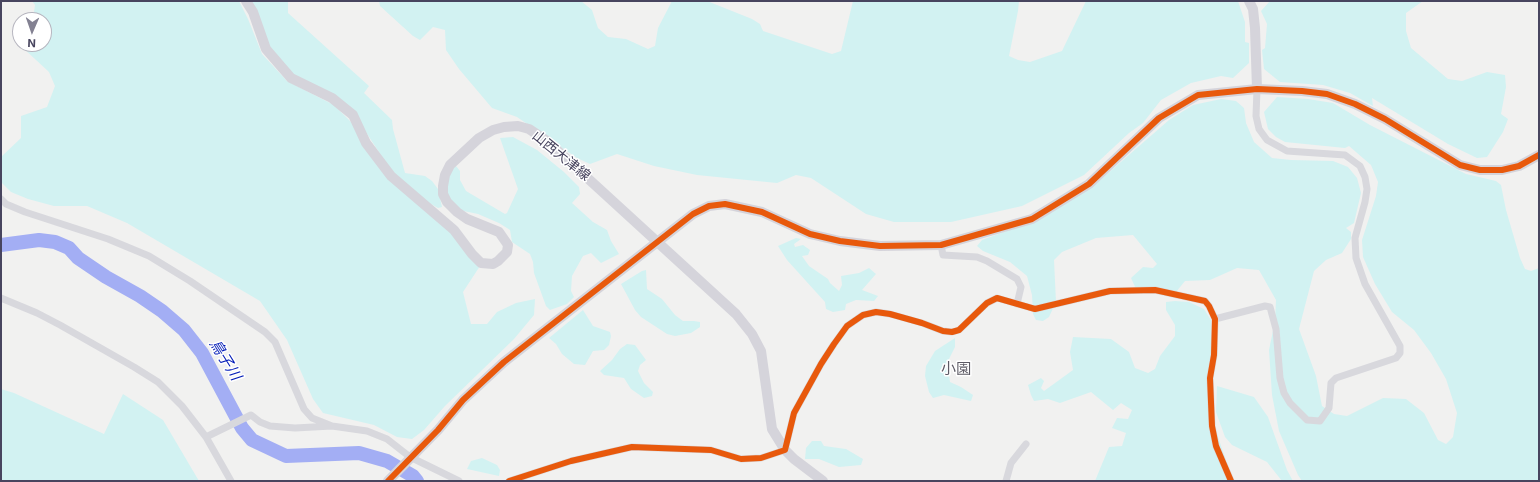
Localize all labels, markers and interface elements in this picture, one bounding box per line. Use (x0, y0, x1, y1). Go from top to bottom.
north arrow (12, 12, 52, 52)
text: N (27, 36, 36, 50)
street label: 山西大津線 (529, 127, 593, 185)
water label: 鳥子川 (205, 336, 245, 384)
district label: 小園 (941, 360, 971, 378)

